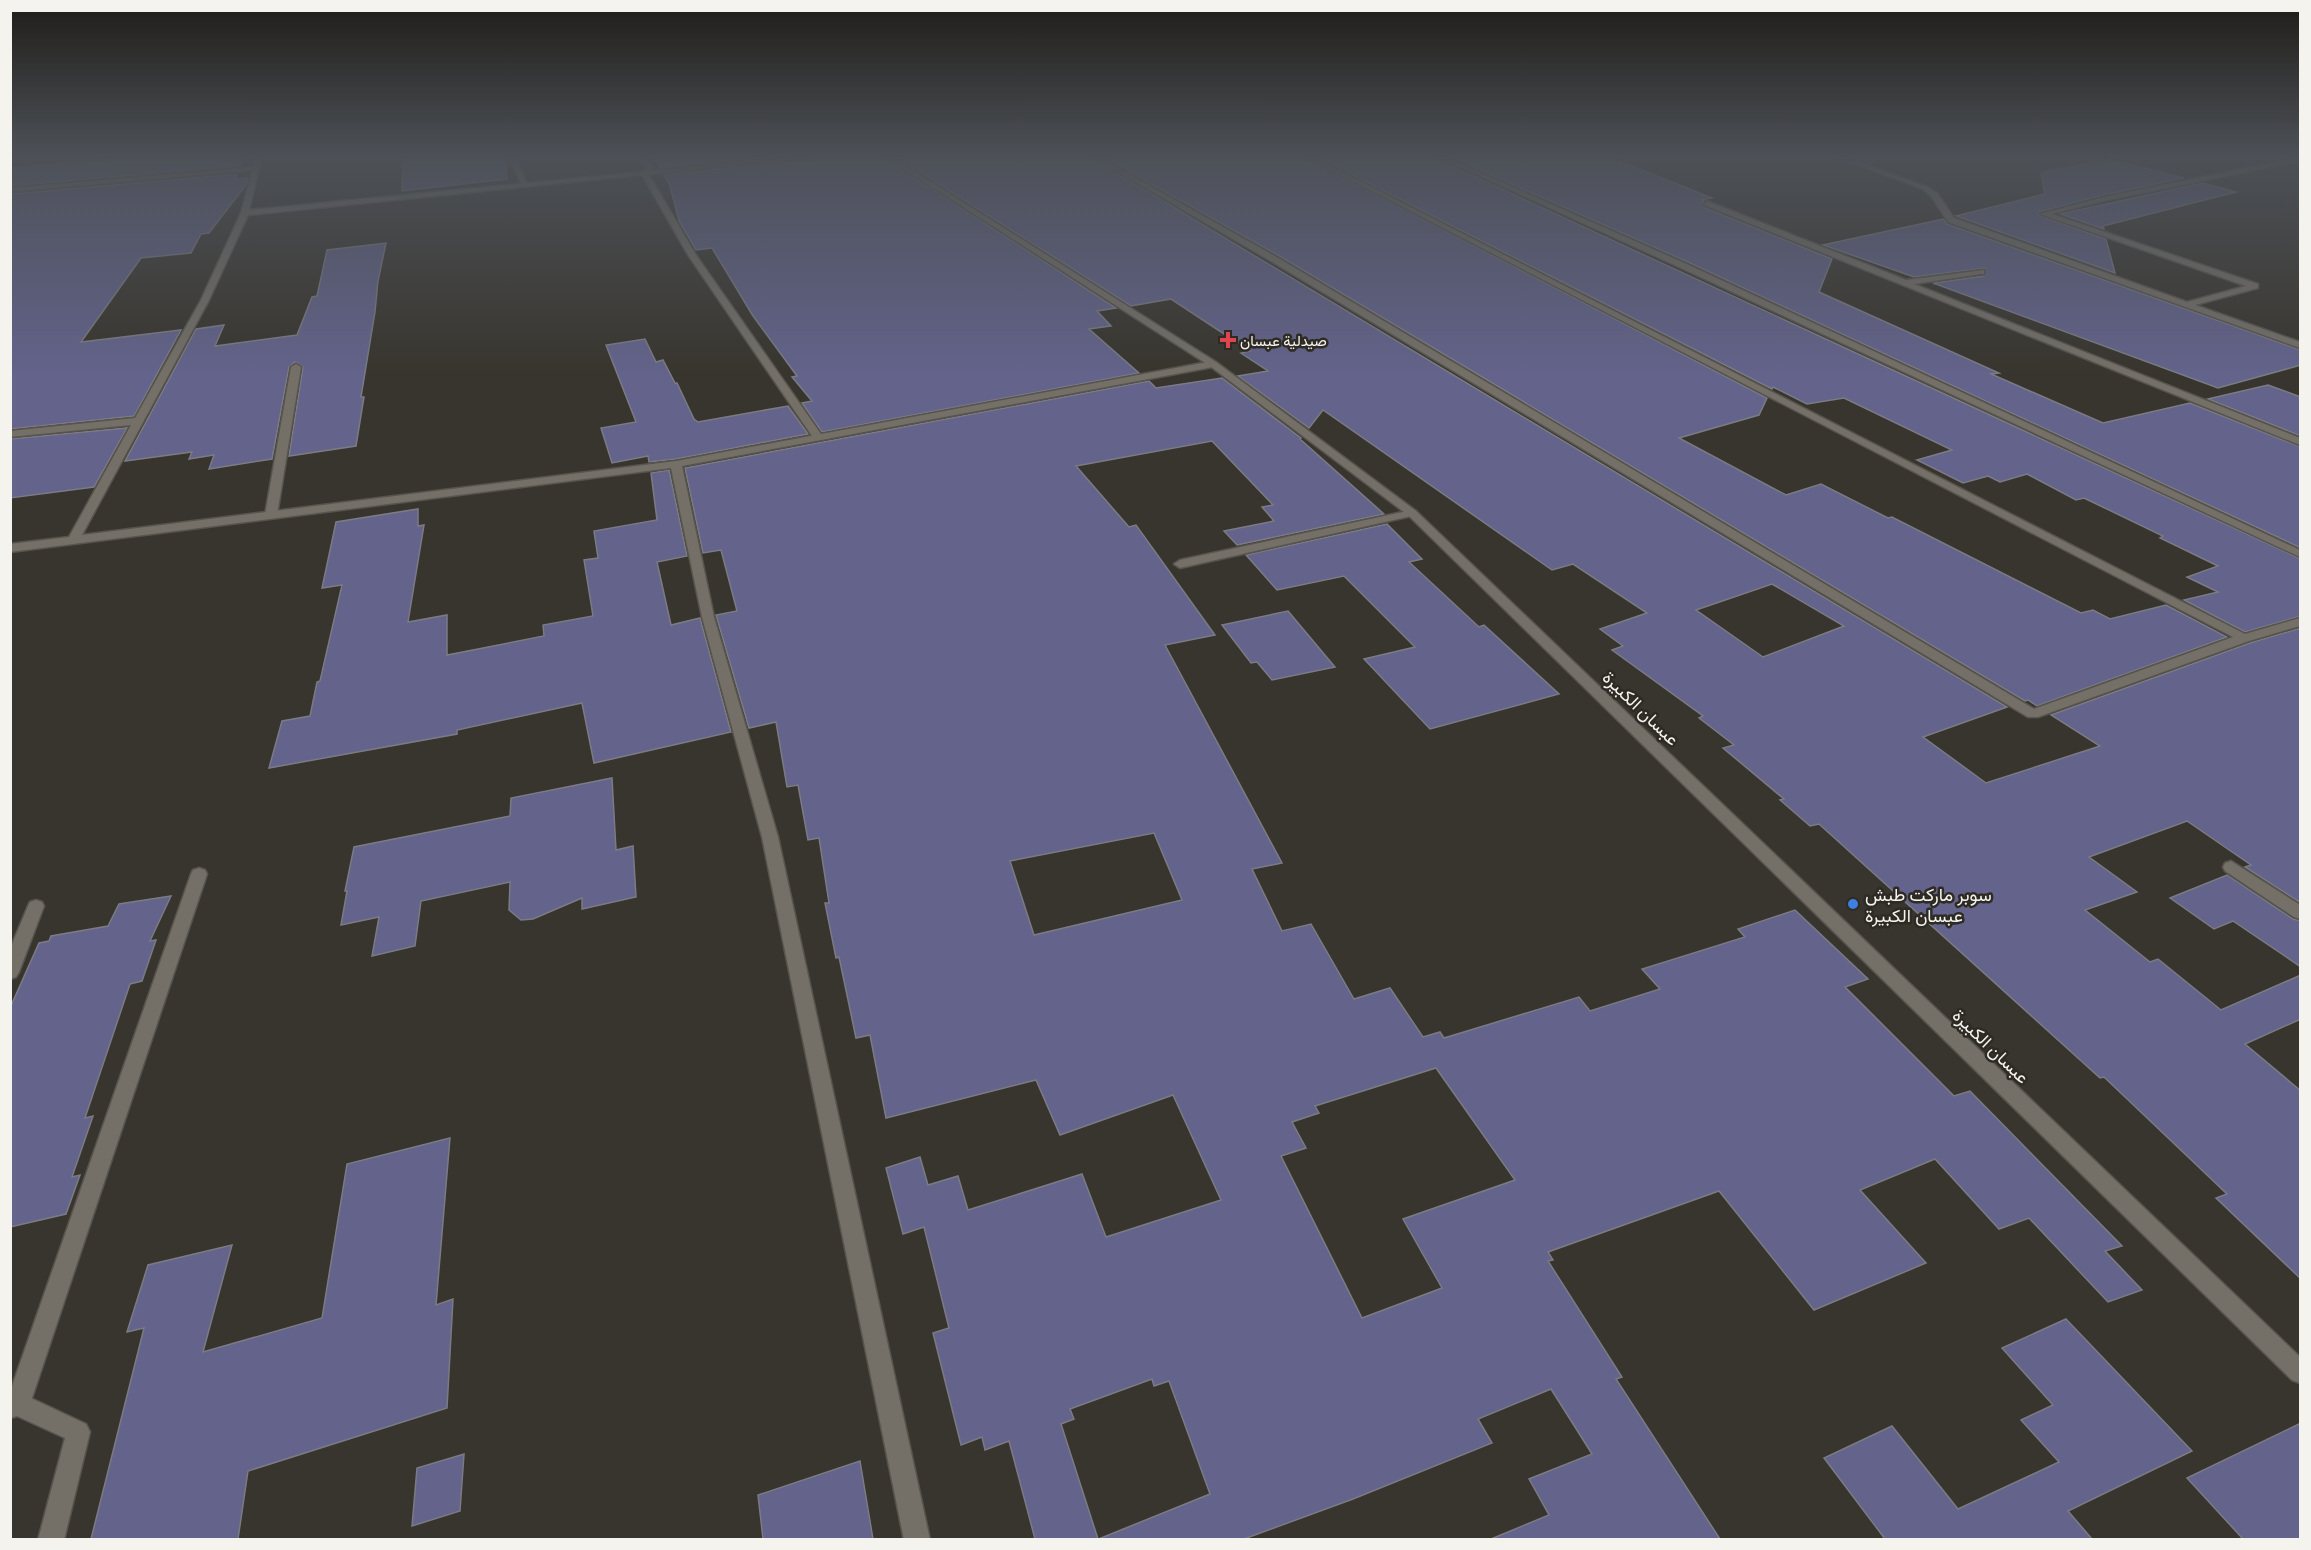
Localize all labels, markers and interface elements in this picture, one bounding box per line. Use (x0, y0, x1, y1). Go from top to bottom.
place label: صيدلية عبسان (1240, 331, 1327, 350)
marker: صيدلية عبسان (1221, 333, 1235, 347)
street label: عبسان الكبيرة (1598, 666, 1684, 750)
place label: سوبر ماركت طبش عبسان الكبيرة (1865, 883, 1992, 927)
marker: سوبر ماركت طبش عبسان الكبيرة (1846, 897, 1860, 911)
street label: عبسان الكبيرة (1948, 1004, 2034, 1088)

